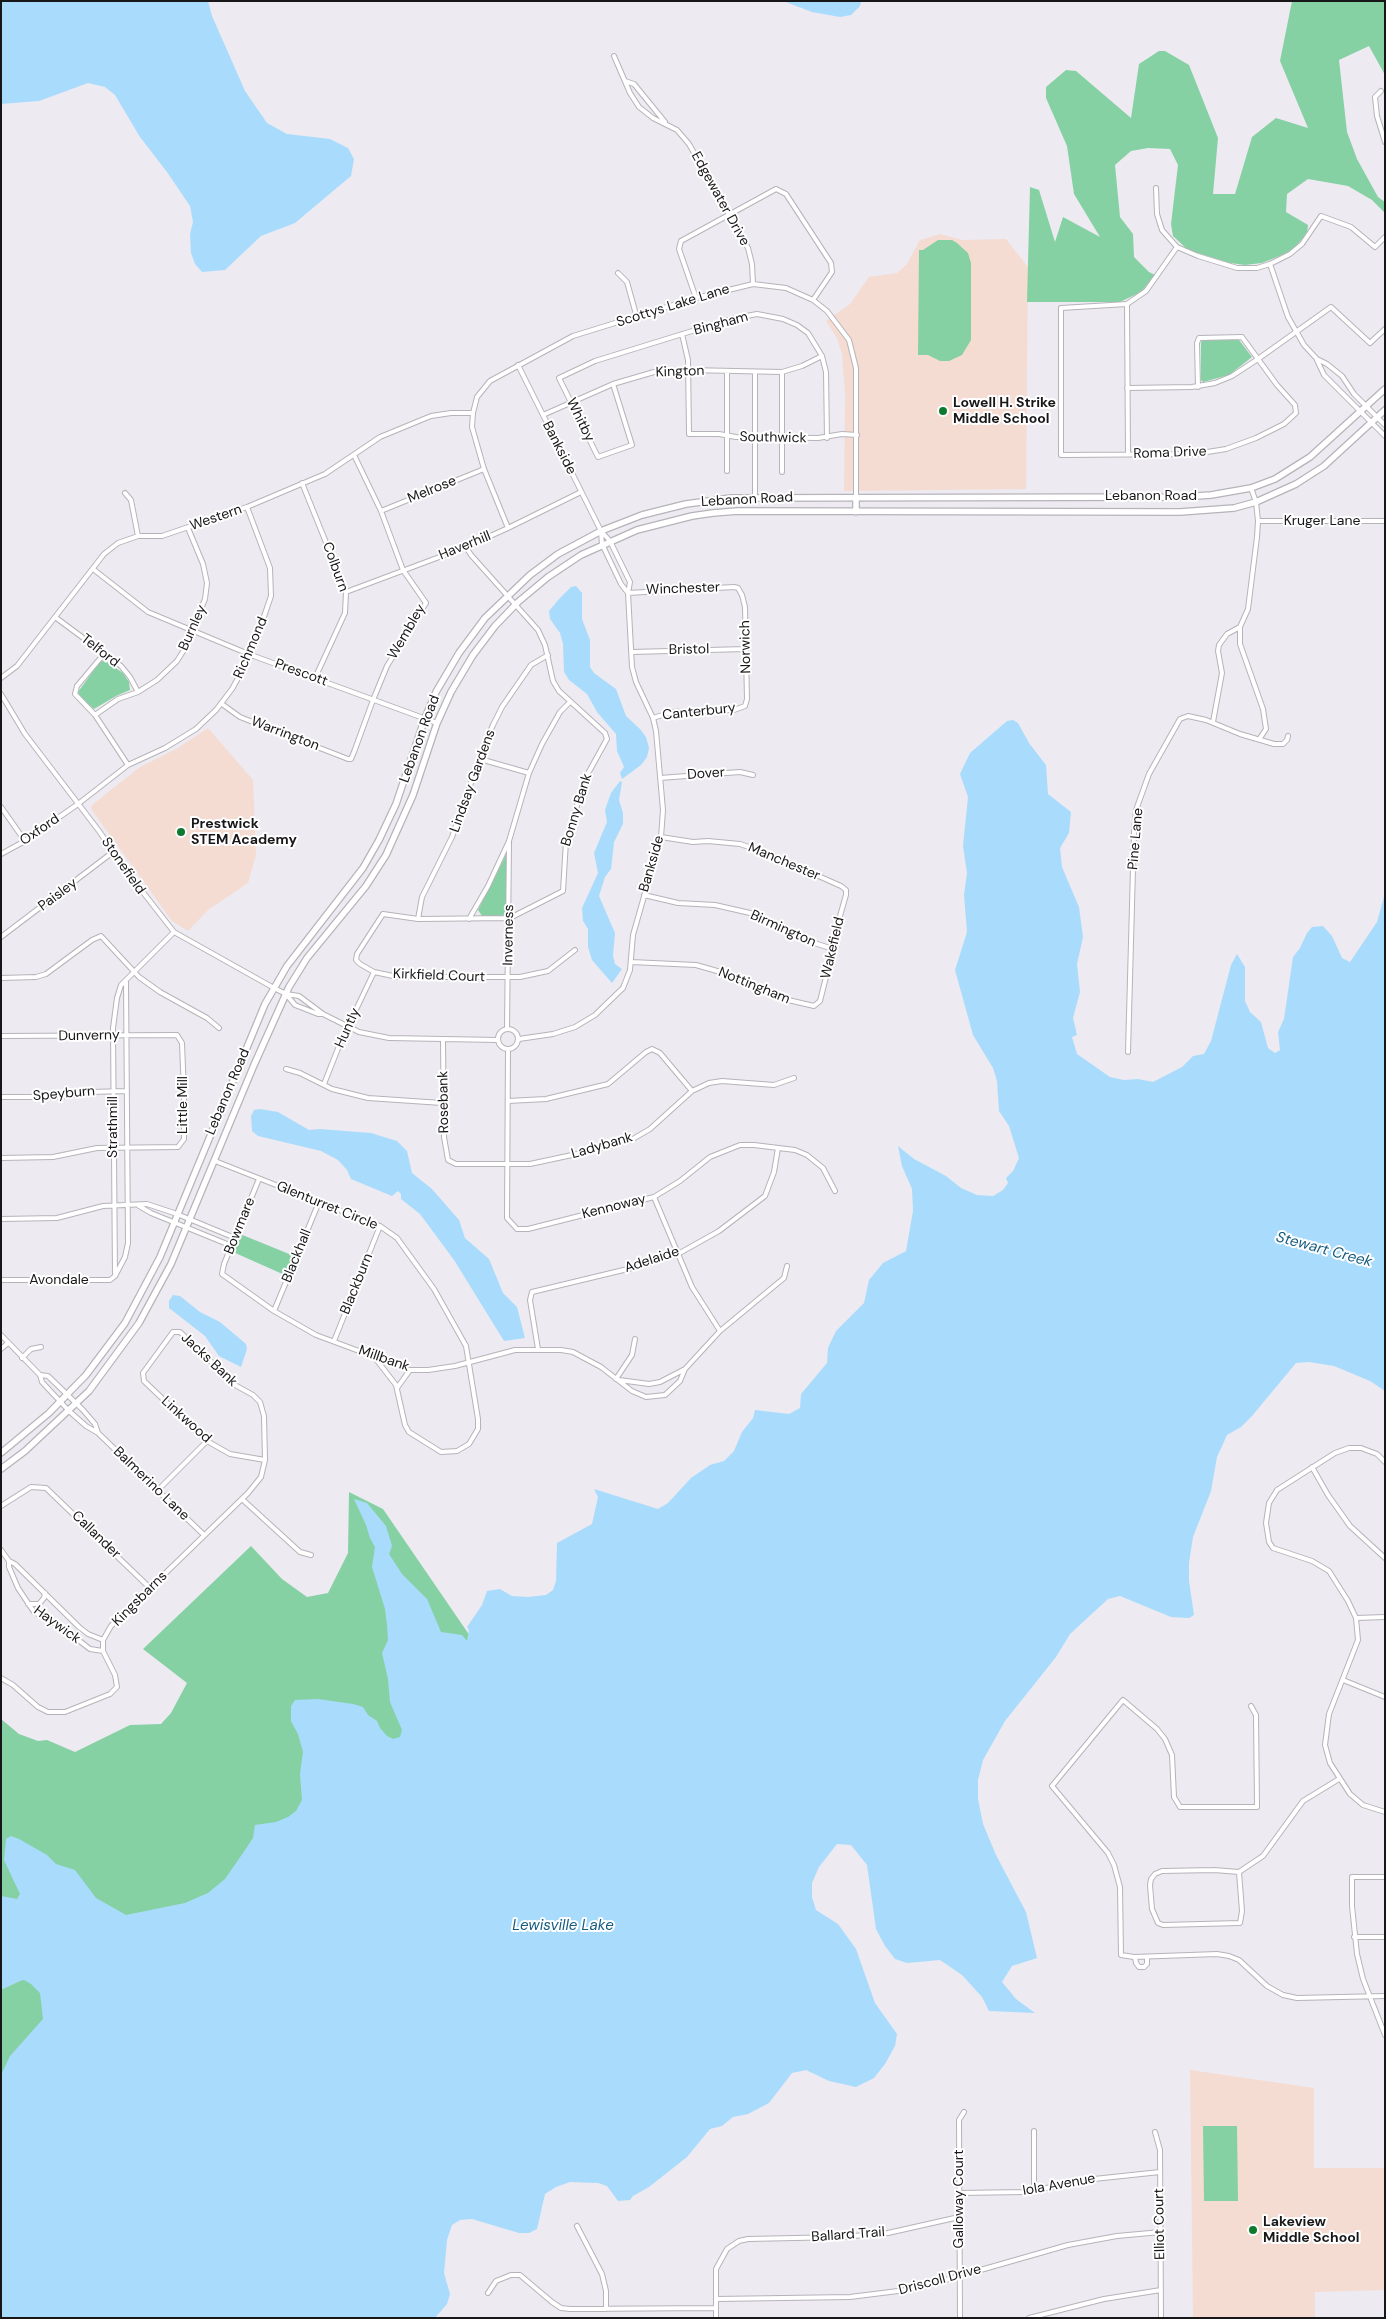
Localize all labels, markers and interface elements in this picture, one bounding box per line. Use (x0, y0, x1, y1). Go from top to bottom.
street label: Edgewater Drive (687, 149, 753, 249)
street label: Scottys Lake Lane (614, 281, 732, 331)
street label: Bingham (692, 309, 750, 339)
street label: Kington (655, 363, 705, 381)
street label: Whitby (562, 395, 598, 445)
place label: Lowell H. Strike Middle School (953, 395, 1056, 428)
marker: Lowell H. Strike Middle School (937, 405, 949, 417)
street label: Bankside (538, 418, 580, 478)
street label: Southwick (739, 429, 807, 447)
street label: Roma Drive (1133, 443, 1207, 463)
street label: Melrose (405, 473, 459, 507)
street label: Lebanon Road (1105, 488, 1197, 504)
street label: Lebanon Road (701, 489, 793, 511)
street label: Western (188, 501, 244, 535)
street label: Kruger Lane (1284, 513, 1360, 529)
street label: Haverhill (436, 528, 494, 564)
street label: Colburn (318, 540, 352, 594)
street label: Winchester (646, 579, 720, 599)
street label: Wembley (385, 602, 429, 662)
street label: Burnley (176, 603, 210, 653)
street label: Richmond (231, 615, 271, 681)
street label: Norwich (737, 620, 755, 674)
street label: Telford (77, 631, 123, 671)
street label: Bristol (669, 641, 709, 659)
street label: Prescott (272, 656, 330, 690)
street label: Lebanon Road (396, 693, 444, 785)
street label: Canterbury (661, 700, 737, 724)
street label: Warrington (249, 713, 321, 755)
street label: Lindsay Gardens (447, 727, 499, 835)
street label: Dover (687, 764, 725, 784)
street label: Bonny Bank (558, 772, 596, 848)
street label: Pine Lane (1125, 807, 1147, 871)
street label: Oxford (17, 811, 63, 849)
place label: Prestwick STEM Academy (191, 816, 297, 849)
marker: Prestwick STEM Academy (175, 826, 187, 838)
street label: Stonefield (97, 834, 149, 898)
street label: Bankside (636, 834, 668, 894)
street label: Manchester (745, 839, 823, 885)
street label: Paisley (35, 875, 81, 915)
street label: Inverness (500, 904, 518, 966)
street label: Birmington (747, 907, 819, 951)
street label: Wakefield (818, 916, 848, 980)
street label: Nottingham (716, 964, 792, 1008)
street label: Kirkfield Court (393, 966, 485, 986)
street label: Huntly (332, 1005, 364, 1051)
street label: Dunverny (58, 1027, 120, 1045)
street label: Lebanon Road (202, 1046, 254, 1138)
street label: Rosebank (435, 1071, 453, 1133)
street label: Little Mill (175, 1076, 191, 1134)
street label: Speyburn (32, 1083, 96, 1105)
street label: Strathmill (105, 1096, 121, 1158)
street label: Ladybank (569, 1129, 635, 1163)
street label: Glenturret Circle (274, 1178, 380, 1234)
street label: Kennoway (580, 1191, 648, 1223)
street label: Bowmare (221, 1195, 259, 1257)
street label: Blackhall (279, 1227, 315, 1285)
water label: Stewart Creek (1274, 1229, 1374, 1271)
street label: Adelaide (623, 1243, 681, 1277)
street label: Blackburn (337, 1251, 377, 1317)
street label: Avondale (29, 1272, 89, 1288)
street label: Jacks Bank (177, 1330, 241, 1390)
street label: Millbank (356, 1342, 412, 1376)
street label: Linkwood (157, 1393, 215, 1447)
street label: Balmerino Lane (109, 1444, 193, 1524)
street label: Callander (68, 1508, 124, 1562)
street label: Kingsbarns (109, 1568, 171, 1630)
street label: Haywick (30, 1602, 84, 1648)
water label: Lewisville Lake (512, 1917, 614, 1935)
street label: Galloway Court (951, 2150, 967, 2248)
street label: Iola Avenue (1021, 2170, 1097, 2200)
street label: Elliot Court (1151, 2188, 1169, 2260)
place label: Lakeview Middle School (1263, 2214, 1359, 2246)
street label: Ballard Trail (811, 2224, 885, 2246)
marker: Lakeview Middle School (1247, 2224, 1259, 2236)
street label: Driscoll Drive (897, 2261, 983, 2299)

